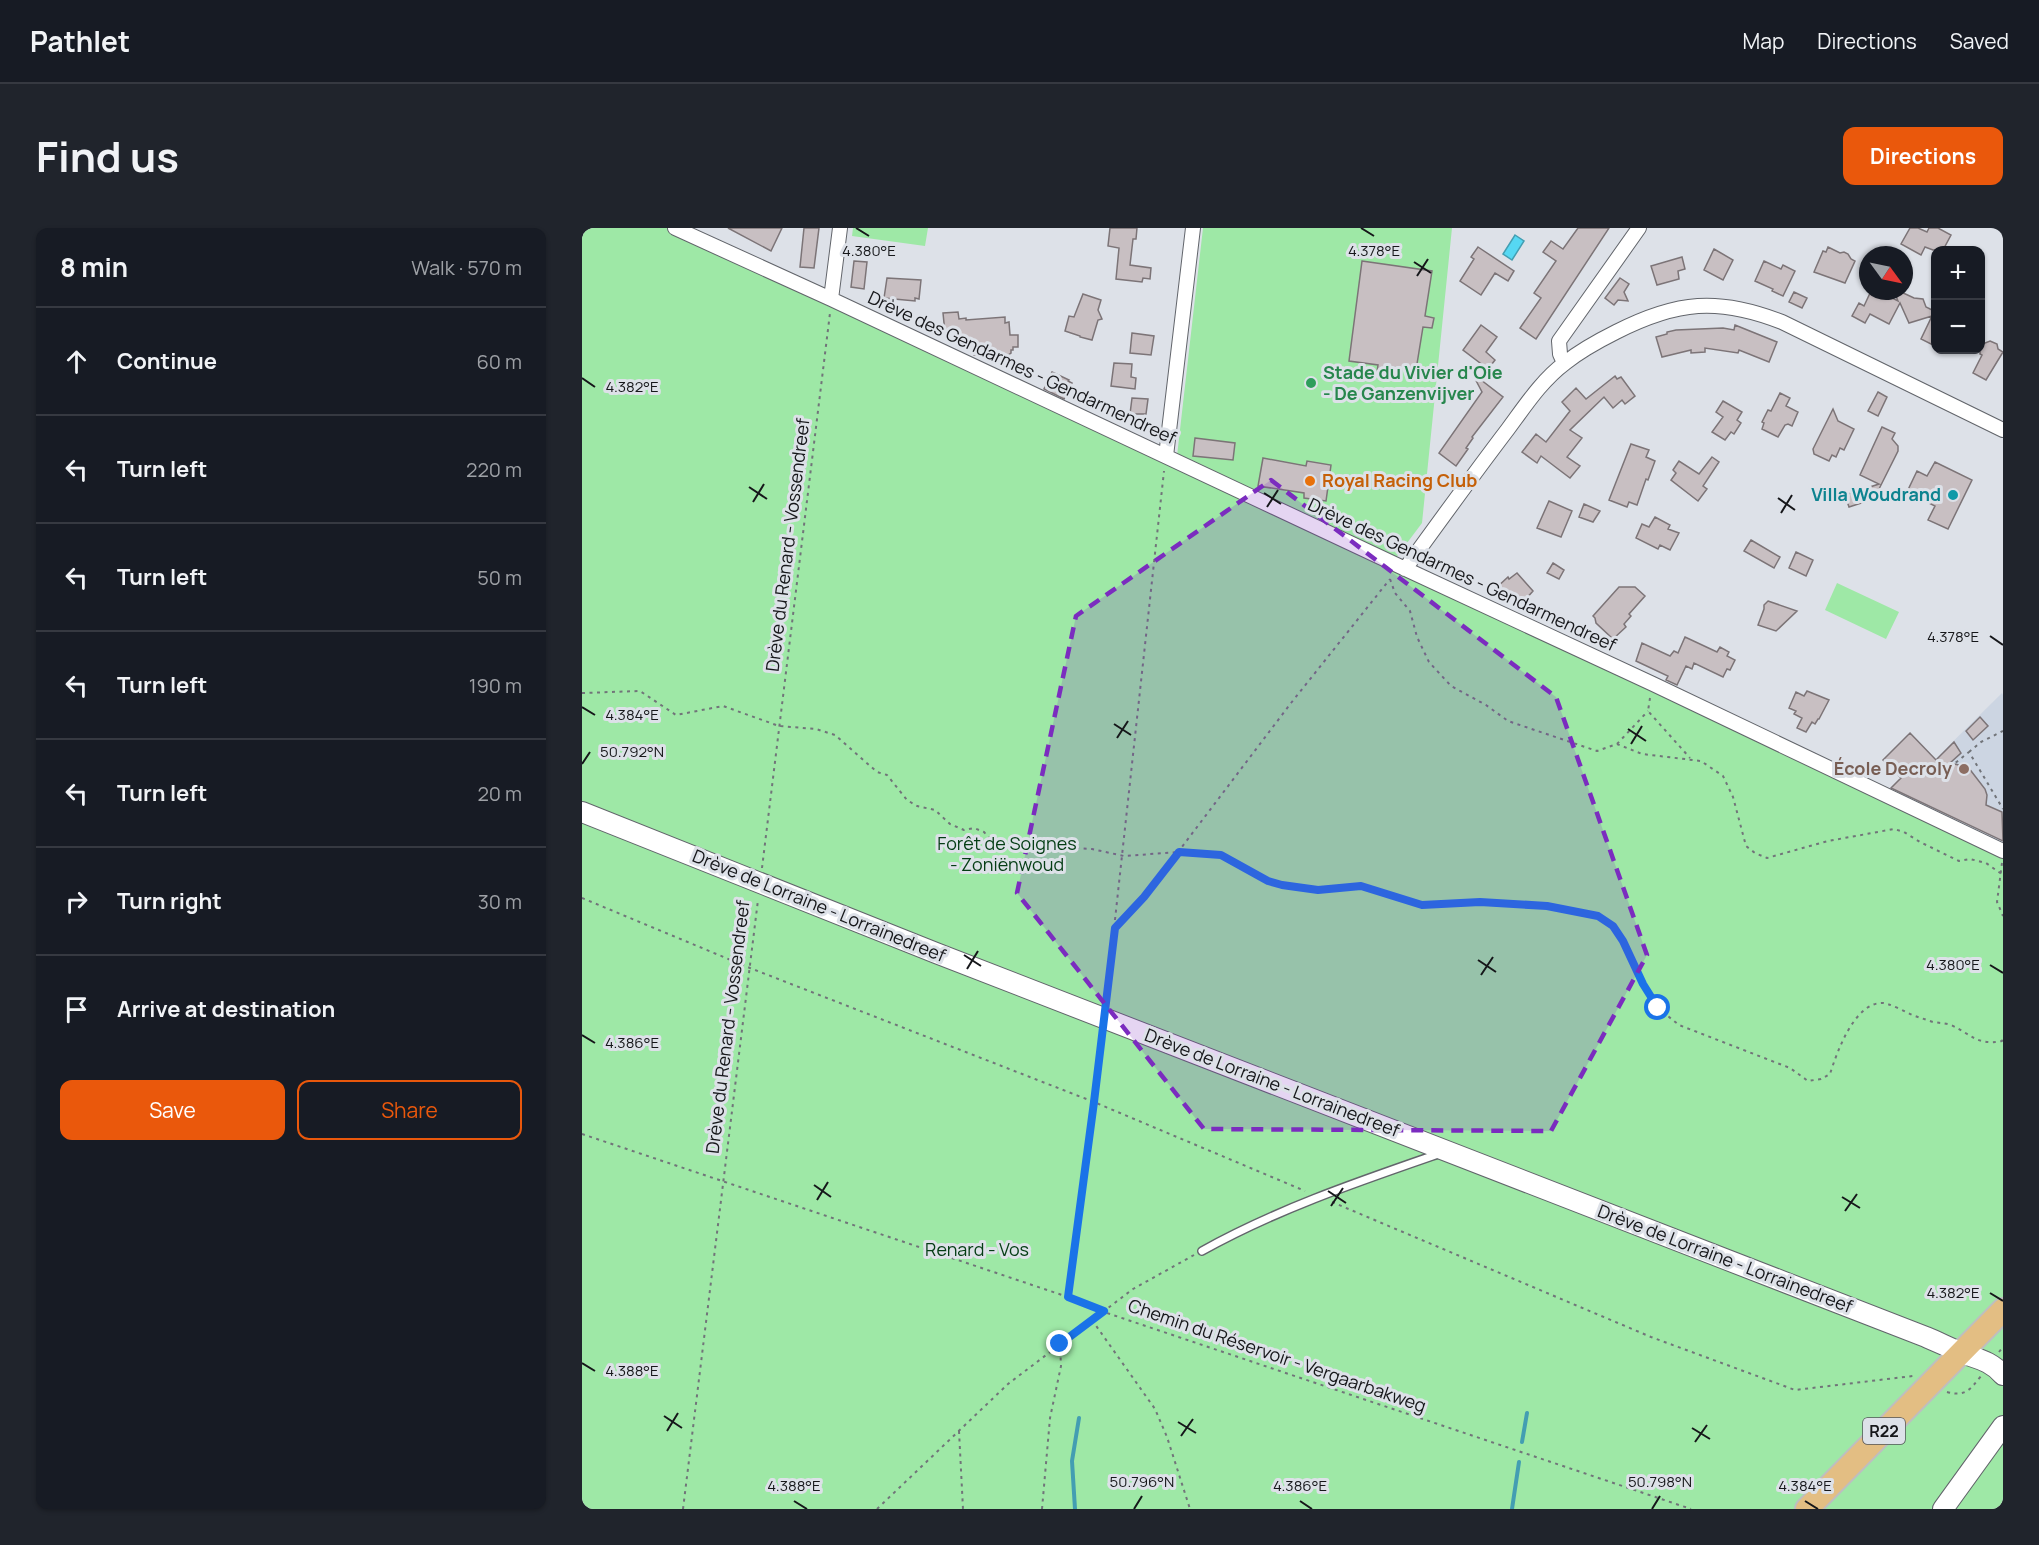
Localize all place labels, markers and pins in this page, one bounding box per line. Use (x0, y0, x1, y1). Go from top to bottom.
place label: Stade du Vivier d'Oie - De Ganzenvijver (1323, 360, 1503, 405)
marker: Stade du Vivier d'Oie - De Ganzenvijver (1304, 376, 1318, 390)
place label: Royal Racing Club (1322, 468, 1477, 492)
marker: Royal Racing Club (1303, 474, 1317, 488)
place label: Villa Woudrand (1811, 482, 1941, 506)
marker: Villa Woudrand (1946, 488, 1960, 502)
place label: École Decroly (1834, 756, 1952, 780)
marker: École Decroly (1957, 762, 1971, 776)

